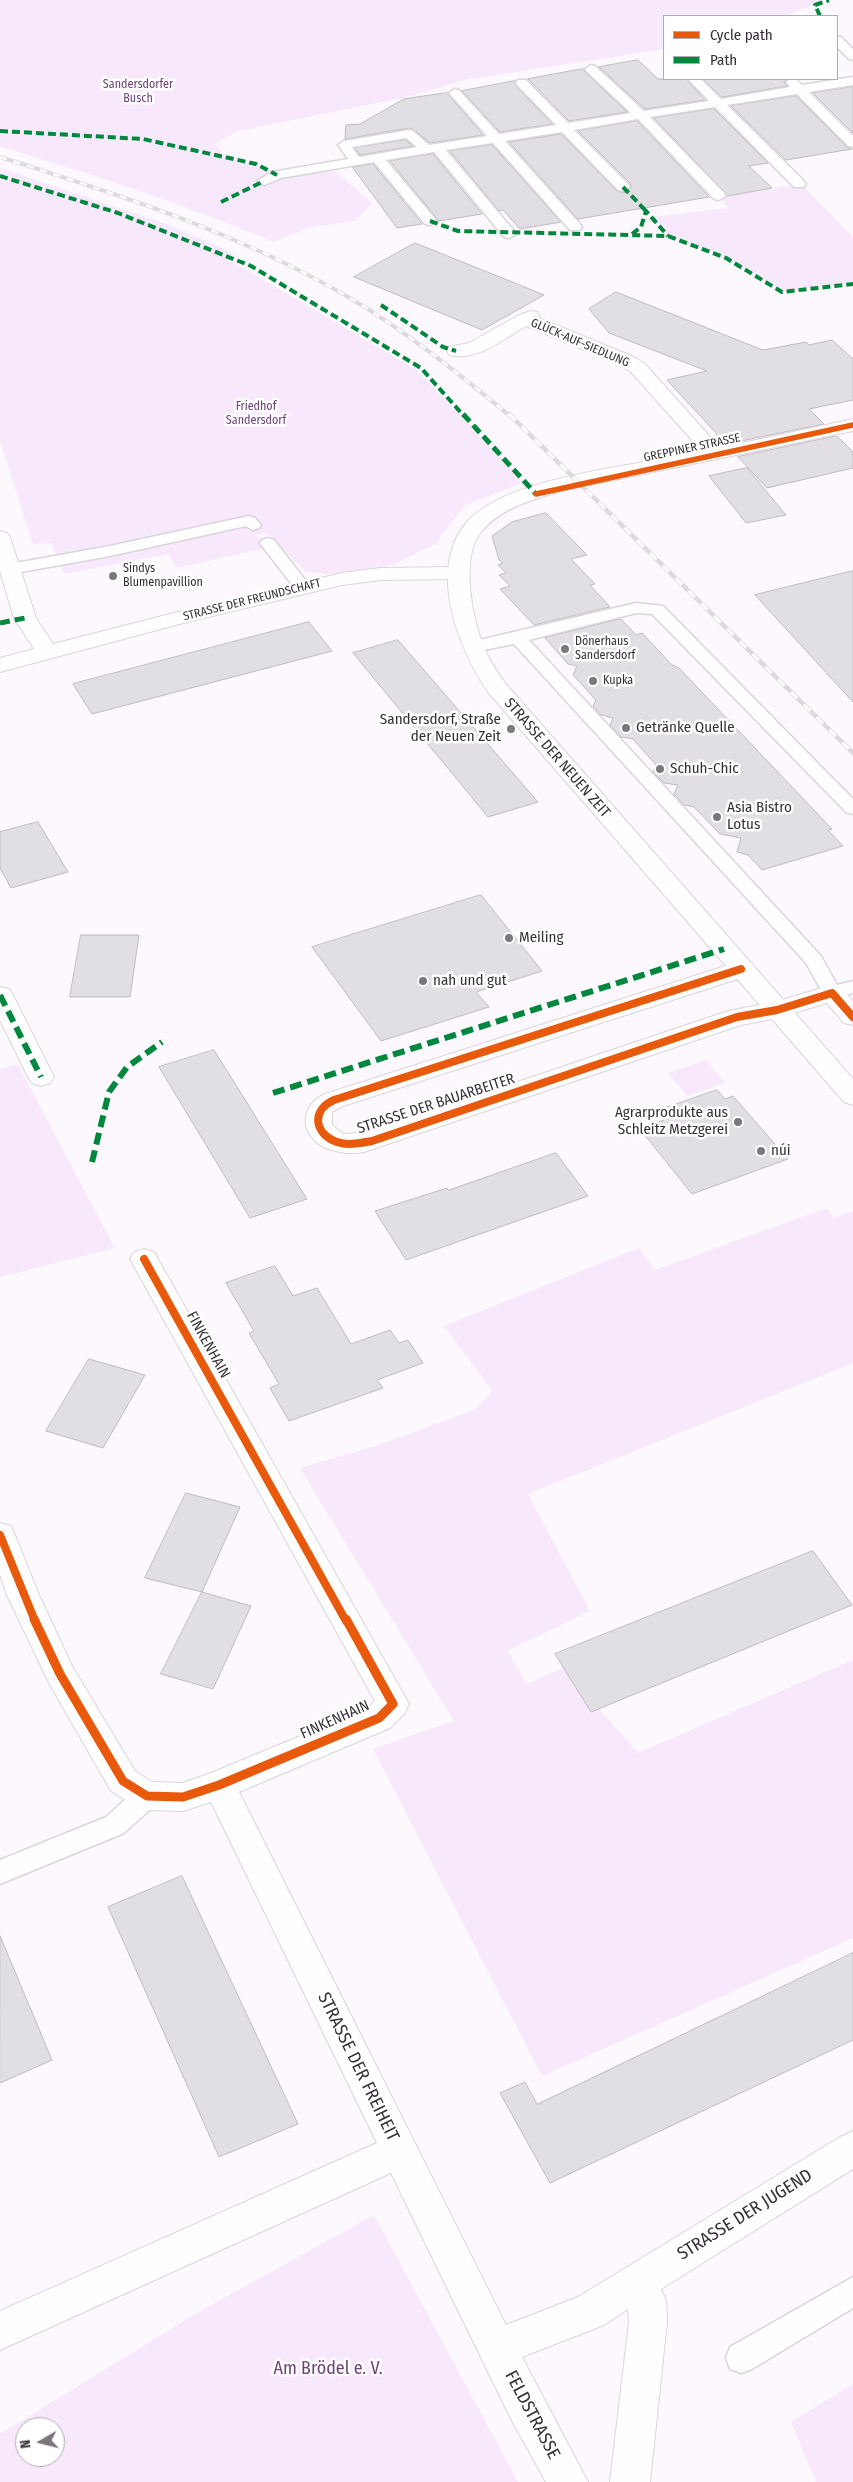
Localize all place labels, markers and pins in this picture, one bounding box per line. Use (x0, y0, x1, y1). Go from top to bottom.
place label: Sindys Blumenpavillion (123, 562, 203, 590)
marker: Sindys Blumenpavillion (107, 570, 119, 582)
place label: Dönerhaus Sandersdorf (575, 635, 635, 663)
marker: Dönerhaus Sandersdorf (559, 643, 571, 655)
place label: Kupka (603, 674, 633, 688)
marker: Kupka (587, 675, 599, 687)
place label: Sandersdorf, Straße der Neuen Zeit (380, 711, 501, 746)
place label: Getränke Quelle (636, 719, 735, 737)
marker: Getränke Quelle (620, 722, 632, 734)
marker: Sandersdorf, Straße der Neuen Zeit (505, 723, 517, 735)
place label: Schuh-Chic (670, 760, 739, 778)
marker: Schuh-Chic (654, 763, 666, 775)
place label: Asia Bistro Lotus (727, 799, 792, 834)
marker: Asia Bistro Lotus (711, 811, 723, 823)
place label: Meiling (519, 929, 564, 947)
marker: Meiling (503, 932, 515, 944)
place label: nah und gut (433, 972, 507, 990)
marker: nah und gut (417, 975, 429, 987)
place label: Agrarprodukte aus Schleitz Metzgerei (615, 1104, 728, 1139)
marker: Agrarprodukte aus Schleitz Metzgerei (732, 1116, 744, 1128)
place label: núi (771, 1142, 791, 1160)
marker: núi (755, 1145, 767, 1157)

